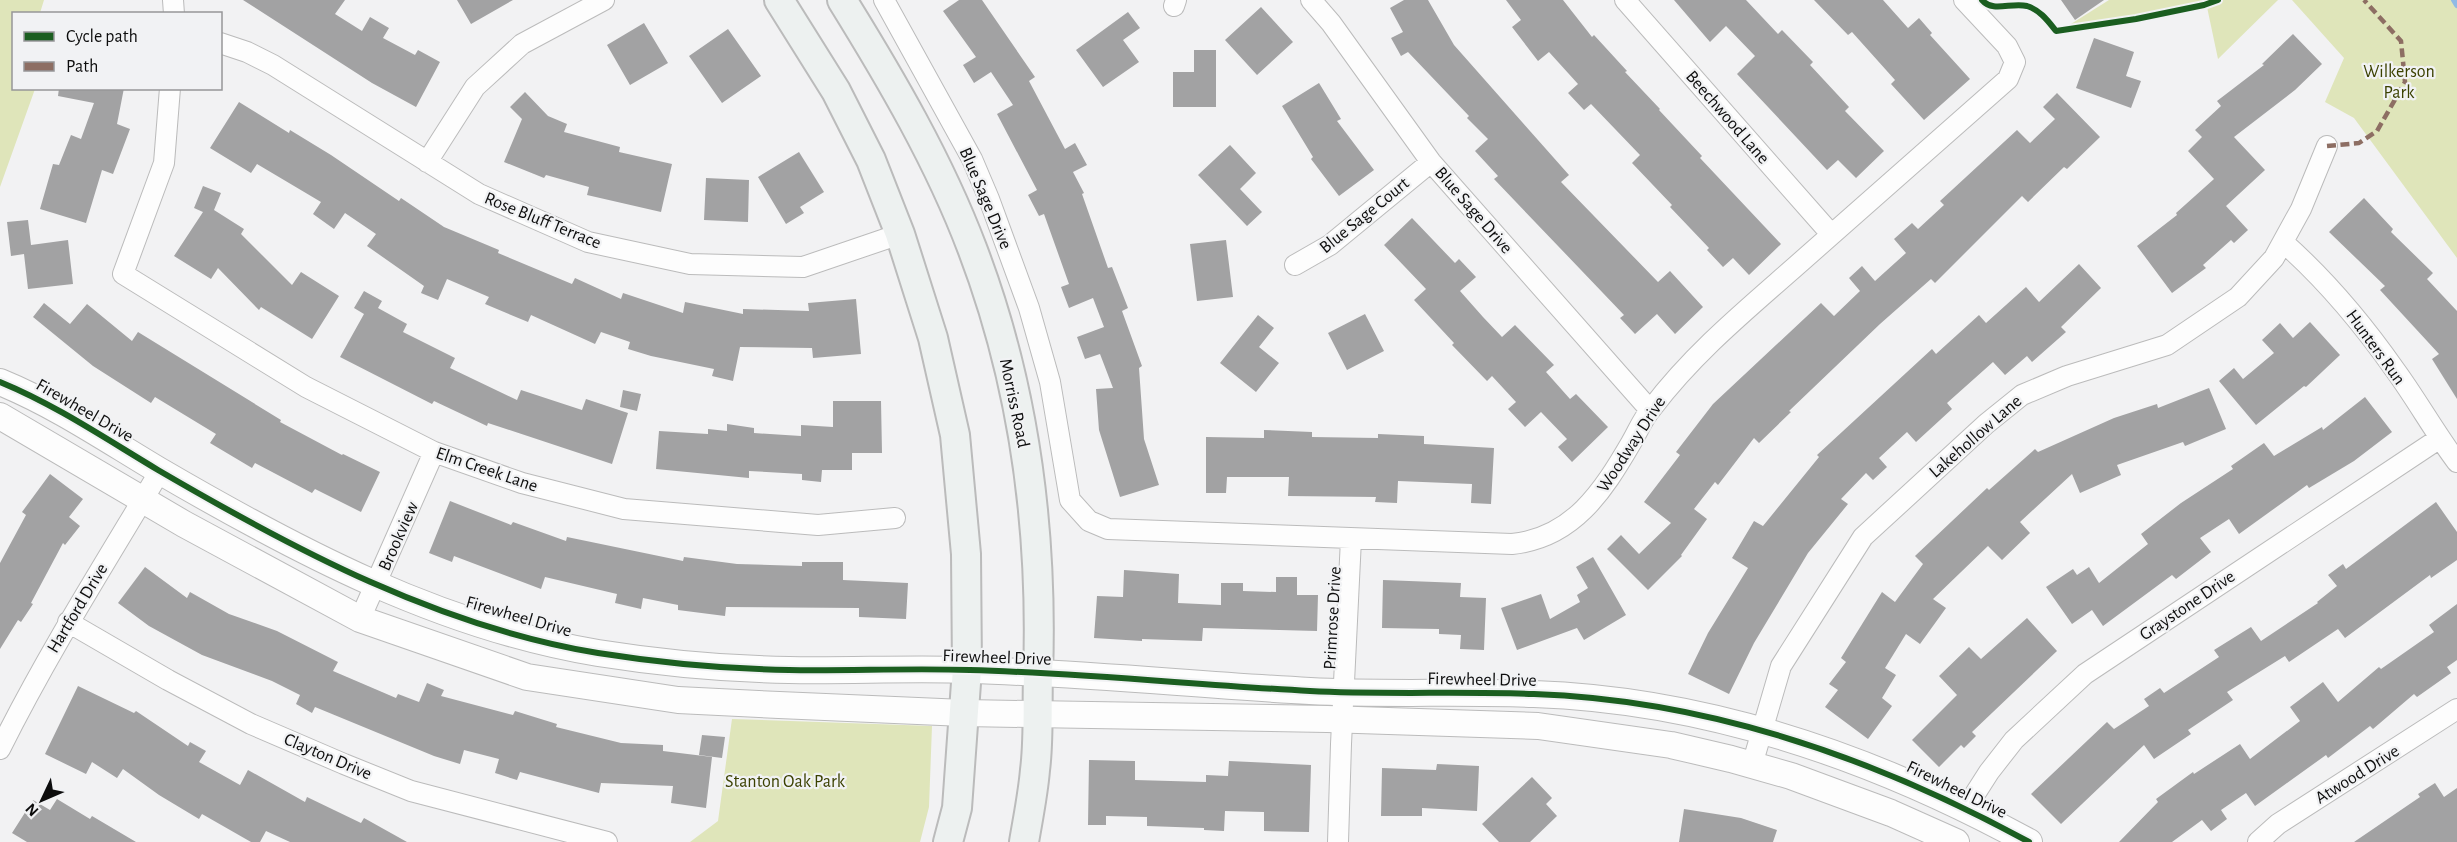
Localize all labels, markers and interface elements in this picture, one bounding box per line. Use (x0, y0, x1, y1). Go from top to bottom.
legend (12, 12, 222, 90)
text: Cycle path (66, 28, 138, 46)
text: Path (66, 58, 98, 76)
park label: Wilkerson Park (2363, 63, 2435, 102)
street label: Beechwood Lane (1682, 68, 1772, 168)
street label: Blue Sage Drive (956, 145, 1015, 252)
street label: Blue Sage Drive (1431, 164, 1516, 257)
street label: Blue Sage Court (1316, 174, 1413, 257)
street label: Rose Bluff Terrace (482, 189, 603, 252)
street label: Hunters Run (2342, 307, 2408, 388)
street label: Morriss Road (996, 357, 1032, 449)
street label: Firewheel Drive (33, 376, 136, 446)
street label: Lakehollow Lane (1926, 392, 2025, 482)
street label: Woodway Drive (1594, 393, 1669, 496)
street label: Elm Creek Lane (434, 444, 540, 496)
street label: Brookview (376, 499, 422, 574)
street label: Hartford Drive (44, 561, 112, 656)
street label: Primrose Drive (1321, 566, 1345, 670)
street label: Graystone Drive (2137, 567, 2238, 644)
street label: Firewheel Drive (464, 593, 574, 641)
street label: Firewheel Drive (942, 647, 1052, 669)
street label: Firewheel Drive (1427, 670, 1537, 690)
street label: Clayton Drive (281, 730, 374, 783)
street label: Atwood Drive (2312, 742, 2403, 808)
street label: Firewheel Drive (1904, 758, 2010, 822)
north arrow (12, 770, 72, 830)
park label: Stanton Oak Park (725, 773, 846, 791)
text: N (22, 800, 42, 819)

